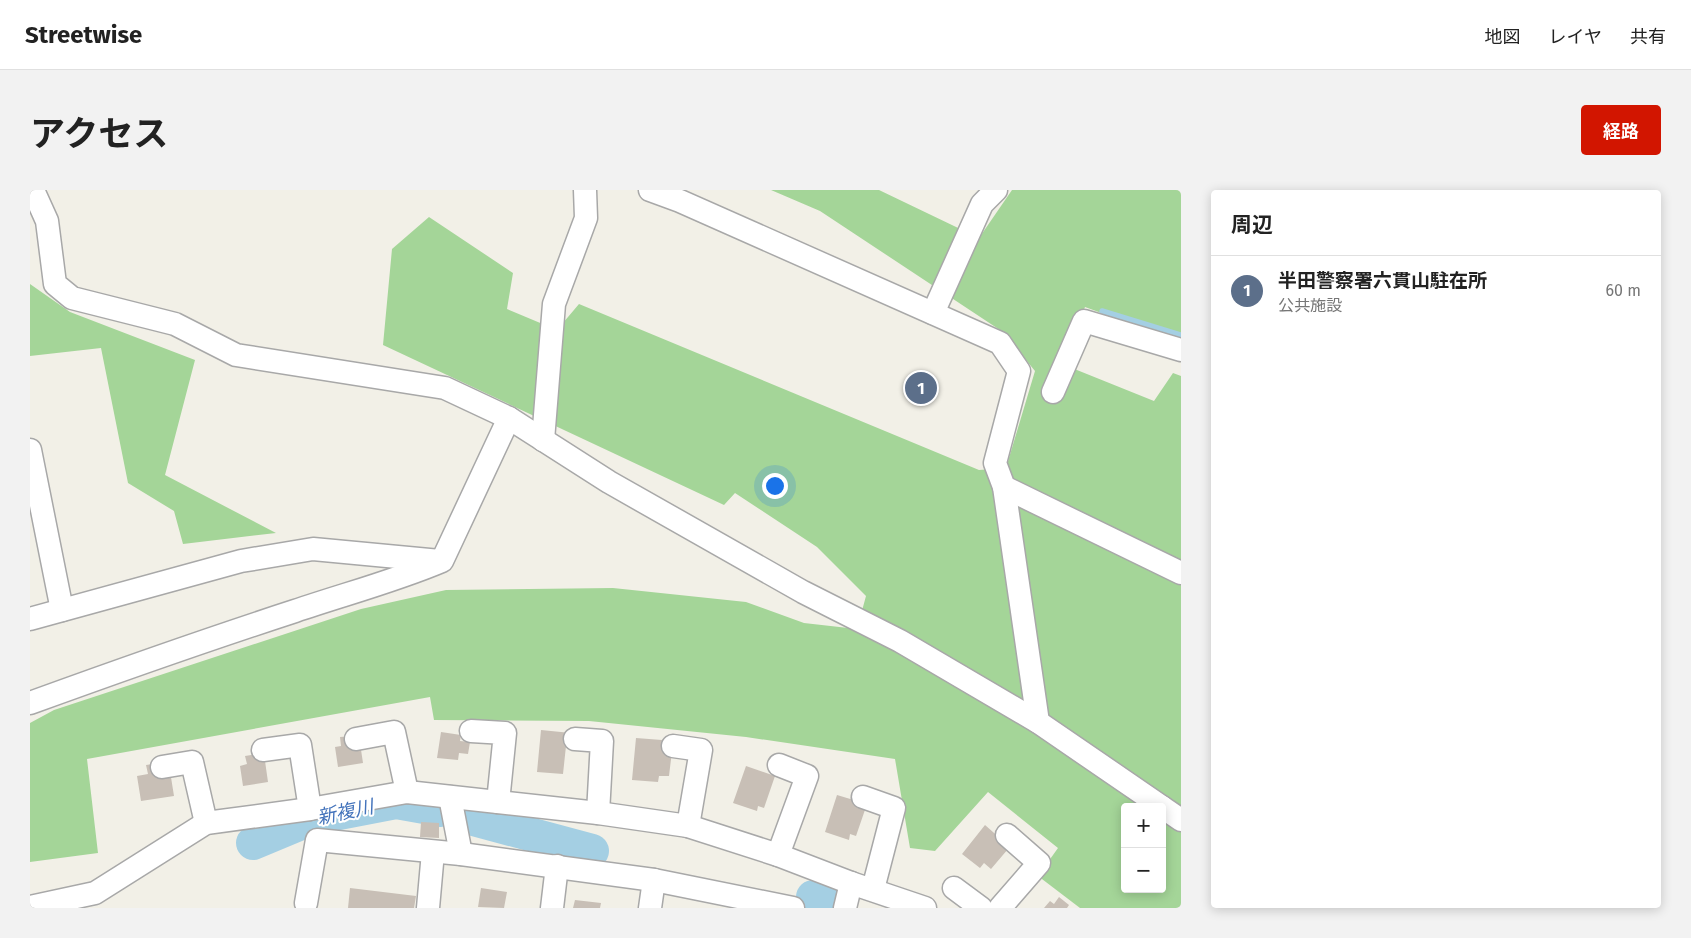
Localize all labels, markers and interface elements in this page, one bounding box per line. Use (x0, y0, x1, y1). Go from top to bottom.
text: Streetwise (25, 21, 142, 49)
text: 地図 (1485, 26, 1521, 48)
text: レイヤ (1549, 26, 1602, 48)
text: 共有 (1630, 26, 1666, 48)
button: 経路 (1581, 105, 1661, 155)
text: アクセス (30, 113, 168, 155)
text: 周辺 (1231, 212, 1273, 238)
text: 半田警察署六貫山駐在所 (1278, 269, 1487, 292)
text: 1 (1243, 281, 1251, 300)
text: 60 m (1606, 281, 1641, 300)
text: 公共施設 (1278, 296, 1342, 315)
pin: 1 (905, 369, 937, 407)
your location (762, 473, 788, 499)
water label: 新複川 (315, 794, 377, 829)
map controls (1121, 803, 1166, 893)
button: + (1121, 803, 1166, 848)
button: − (1121, 848, 1166, 893)

